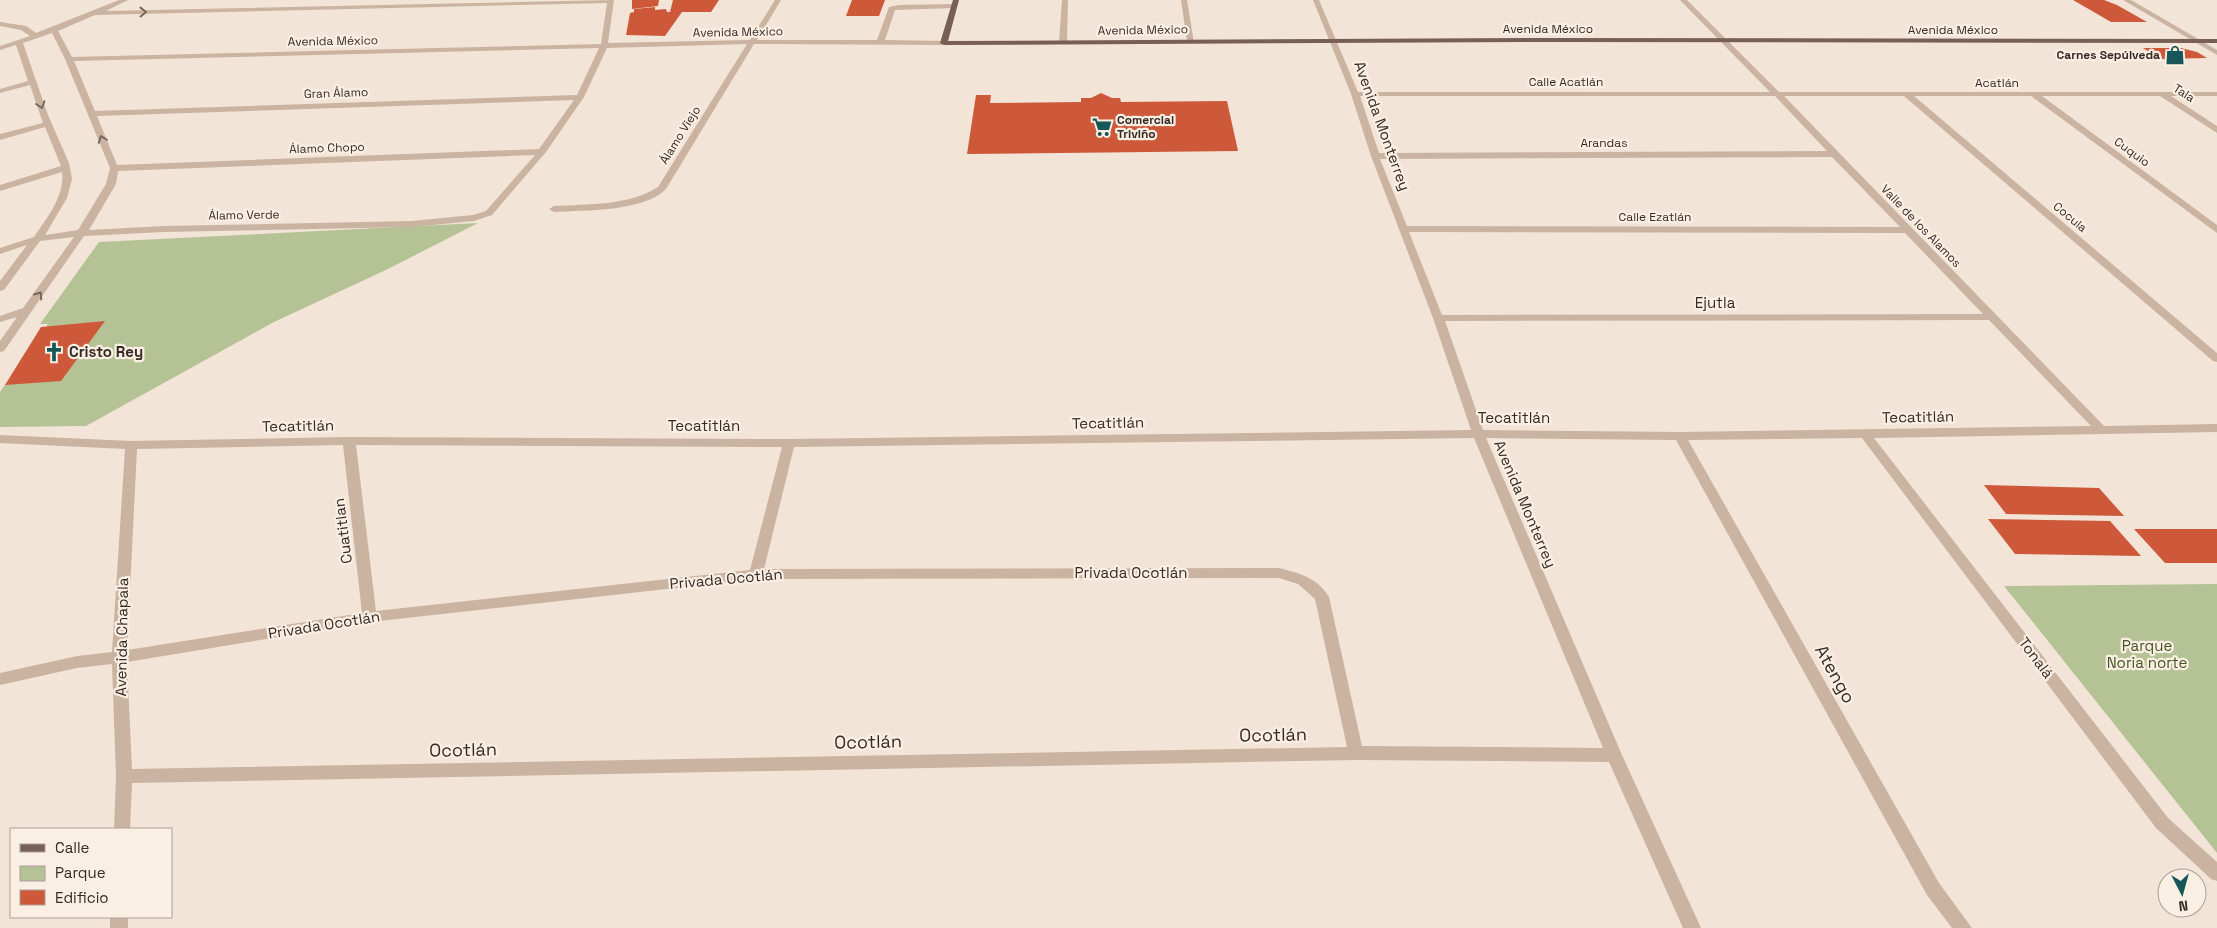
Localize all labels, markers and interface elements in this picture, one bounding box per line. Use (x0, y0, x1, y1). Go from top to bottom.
one-way arrow (140, 6, 148, 17)
street label: Avenida México (1098, 21, 1188, 39)
street label: Avenida México (1503, 21, 1593, 37)
street label: Avenida México (1908, 22, 1998, 38)
street label: Avenida México (693, 23, 783, 41)
street label: Avenida México (288, 32, 378, 50)
shop icon: Carnes Sepúlveda (2164, 44, 2186, 66)
place label: Carnes Sepúlveda (2057, 47, 2160, 63)
street label: Avenida Monterrey (1350, 58, 1415, 193)
street label: Calle Acatlán (1529, 74, 1603, 90)
street label: Acatlán (1975, 75, 2019, 91)
street label: Tala (2170, 80, 2198, 106)
street label: Gran Álamo (303, 84, 369, 102)
one-way arrow (35, 100, 45, 109)
street label: Álamo Viejo (656, 103, 704, 167)
place label: Comercial Triviño (1117, 112, 1174, 142)
supermarket icon: Comercial Triviño (1091, 116, 1113, 138)
street label: Cuquio (2111, 134, 2153, 170)
one-way arrow (98, 135, 109, 144)
street label: Arandas (1580, 135, 1628, 151)
street label: Álamo Chopo (289, 139, 365, 157)
street label: Valle de los Alamos (1877, 181, 1965, 271)
street label: Cocula (2050, 198, 2090, 236)
street label: Álamo Verde (208, 206, 280, 224)
street label: Calle Ezatlán (1619, 209, 1691, 225)
one-way arrow (33, 291, 42, 300)
street label: Ejutla (1695, 293, 1736, 312)
church icon: Cristo Rey (43, 341, 65, 363)
place label: Cristo Rey (69, 342, 143, 361)
street label: Tecatitlán (1882, 406, 1954, 427)
street label: Tecatitlán (1478, 408, 1550, 427)
street label: Tecatitlán (1072, 412, 1144, 433)
street label: Tecatitlán (262, 415, 334, 436)
street label: Tecatitlán (668, 416, 740, 435)
street label: Avenida Monterrey (1490, 437, 1561, 570)
street label: Cuatitlan (329, 497, 356, 565)
street label: Privada Ocotlán (1074, 563, 1188, 582)
street label: Privada Ocotlán (669, 564, 783, 593)
street label: Avenida Chapala (111, 577, 132, 697)
street label: Privada Ocotlán (267, 606, 381, 643)
street label: Tonalá (2015, 633, 2058, 682)
park label: Parque Noria norte (2107, 636, 2187, 672)
street label: Atengo (1810, 640, 1861, 707)
street label: Ocotlán (1239, 722, 1307, 747)
street label: Ocotlán (834, 729, 902, 754)
street label: Ocotlán (429, 737, 497, 762)
legend (10, 828, 172, 918)
text: Calle (55, 838, 90, 857)
text: Parque (55, 863, 106, 882)
north arrow (2157, 868, 2207, 918)
text: Edificio (55, 888, 109, 907)
text: N (2178, 896, 2189, 915)

